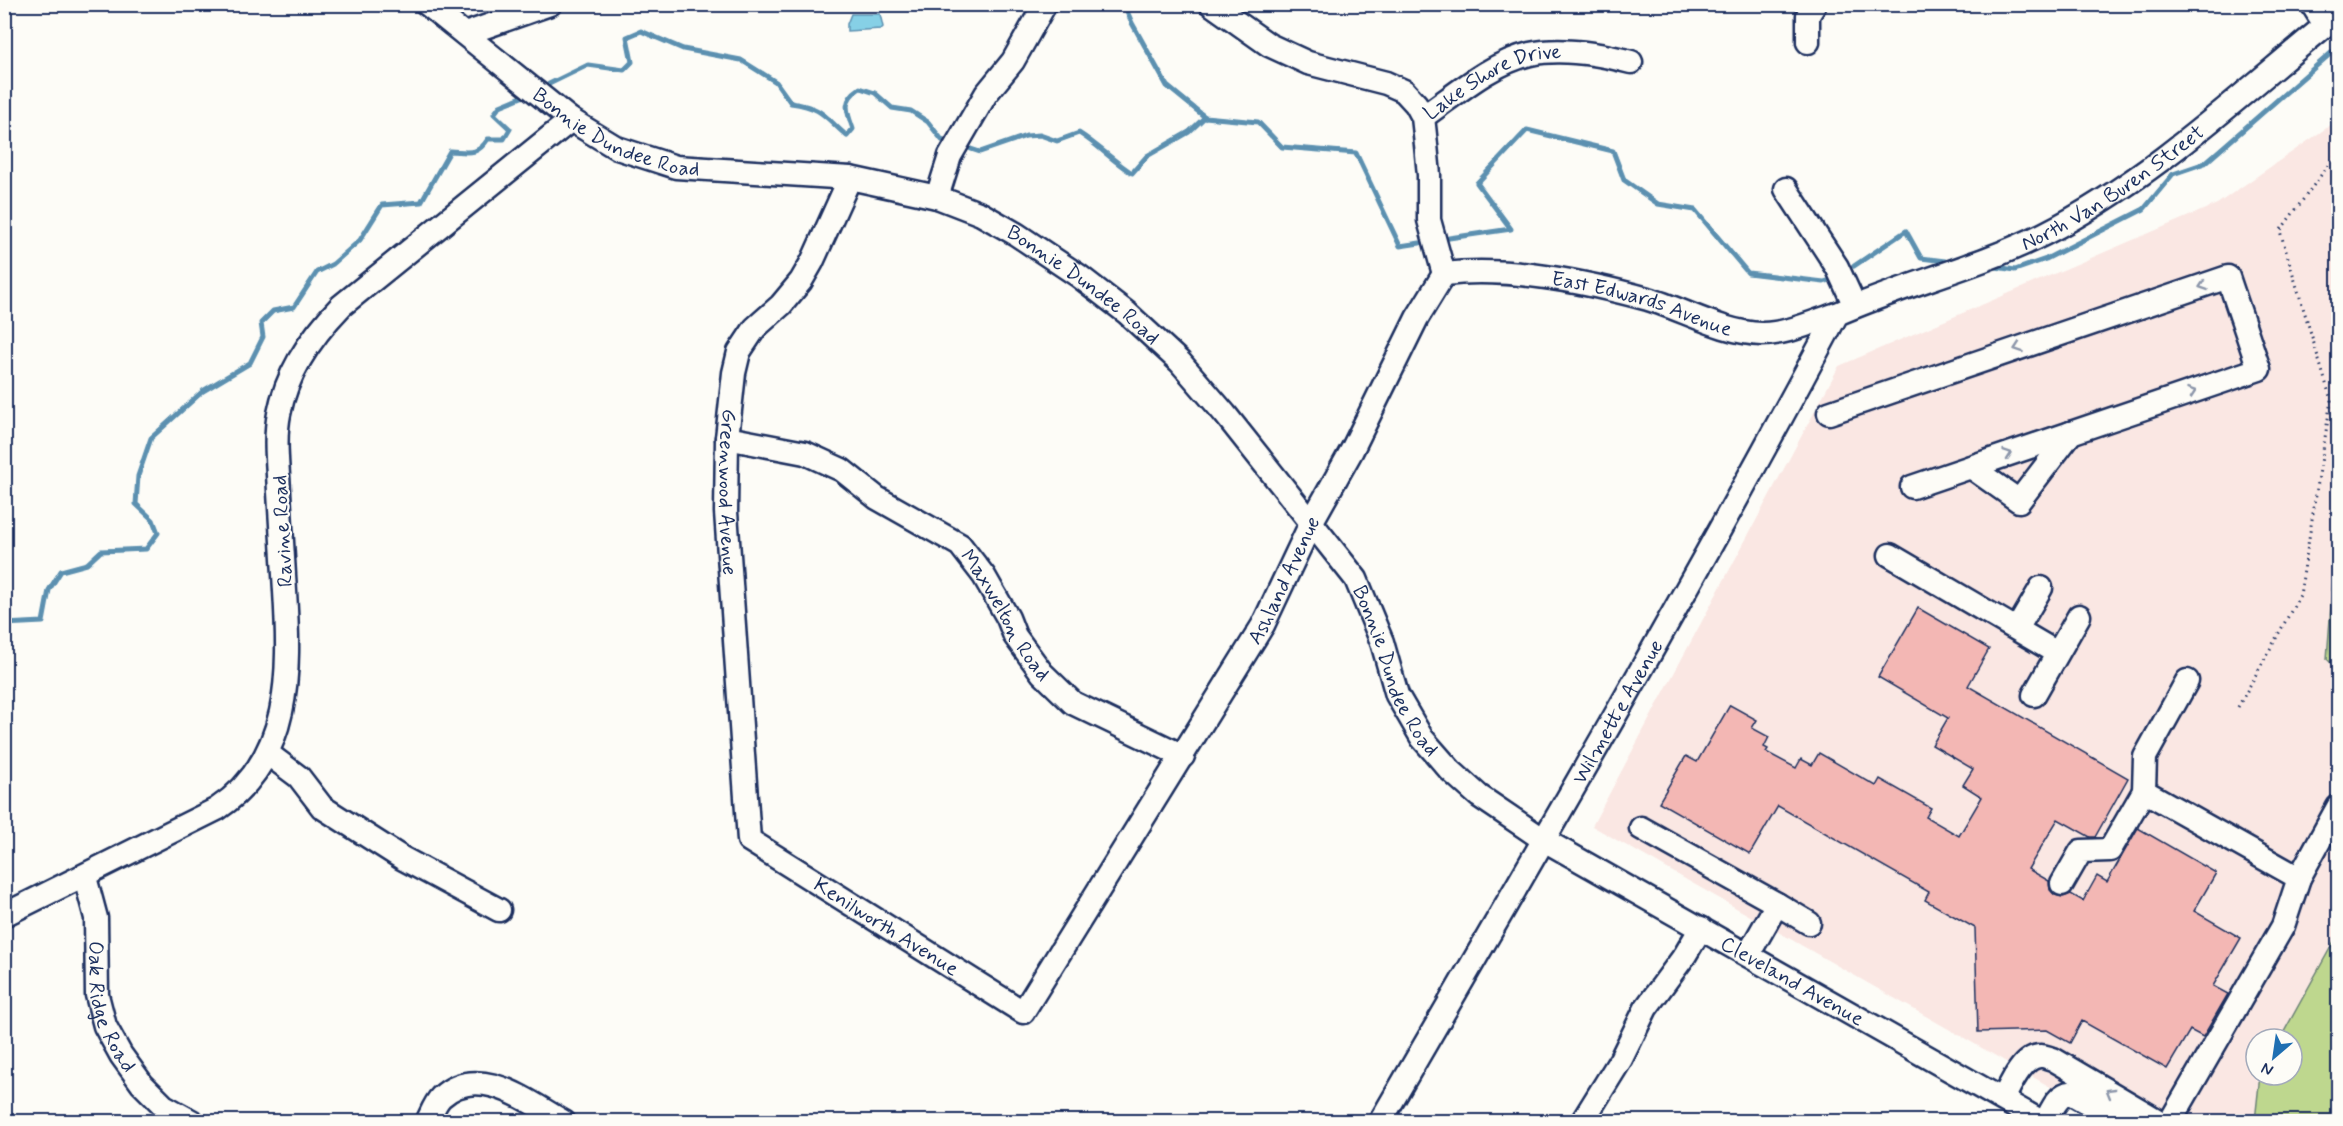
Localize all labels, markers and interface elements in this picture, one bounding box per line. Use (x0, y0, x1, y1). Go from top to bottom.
street label: Lake Shore Drive (1418, 38, 1562, 127)
street label: Bonnie Dundee Road (526, 81, 700, 183)
street label: North Van Buren Street (2017, 119, 2210, 258)
street label: Bonnie Dundee Road (1002, 219, 1166, 351)
street label: East Edwards Avenue (1550, 265, 1735, 344)
one-way arrow (2198, 279, 2209, 291)
one-way arrow (2013, 341, 2024, 354)
one-way arrow (2186, 387, 2197, 399)
street label: Greenwood Avenue (711, 407, 743, 576)
one-way arrow (2002, 449, 2012, 462)
street label: Ravine Road (266, 474, 300, 588)
street label: Ashland Avenue (1241, 512, 1327, 650)
street label: Maxwelton Road (953, 544, 1055, 688)
street label: Bonnie Dundee Road (1345, 581, 1445, 763)
street label: Wilmette Avenue (1566, 635, 1670, 789)
street label: Kenilworth Avenue (808, 871, 964, 983)
street label: Cleveland Avenue (1715, 930, 1869, 1033)
street label: Oak Ridge Road (81, 941, 142, 1078)
north arrow (2244, 1027, 2304, 1087)
text: N (2258, 1057, 2277, 1081)
one-way arrow (2106, 1088, 2116, 1100)

